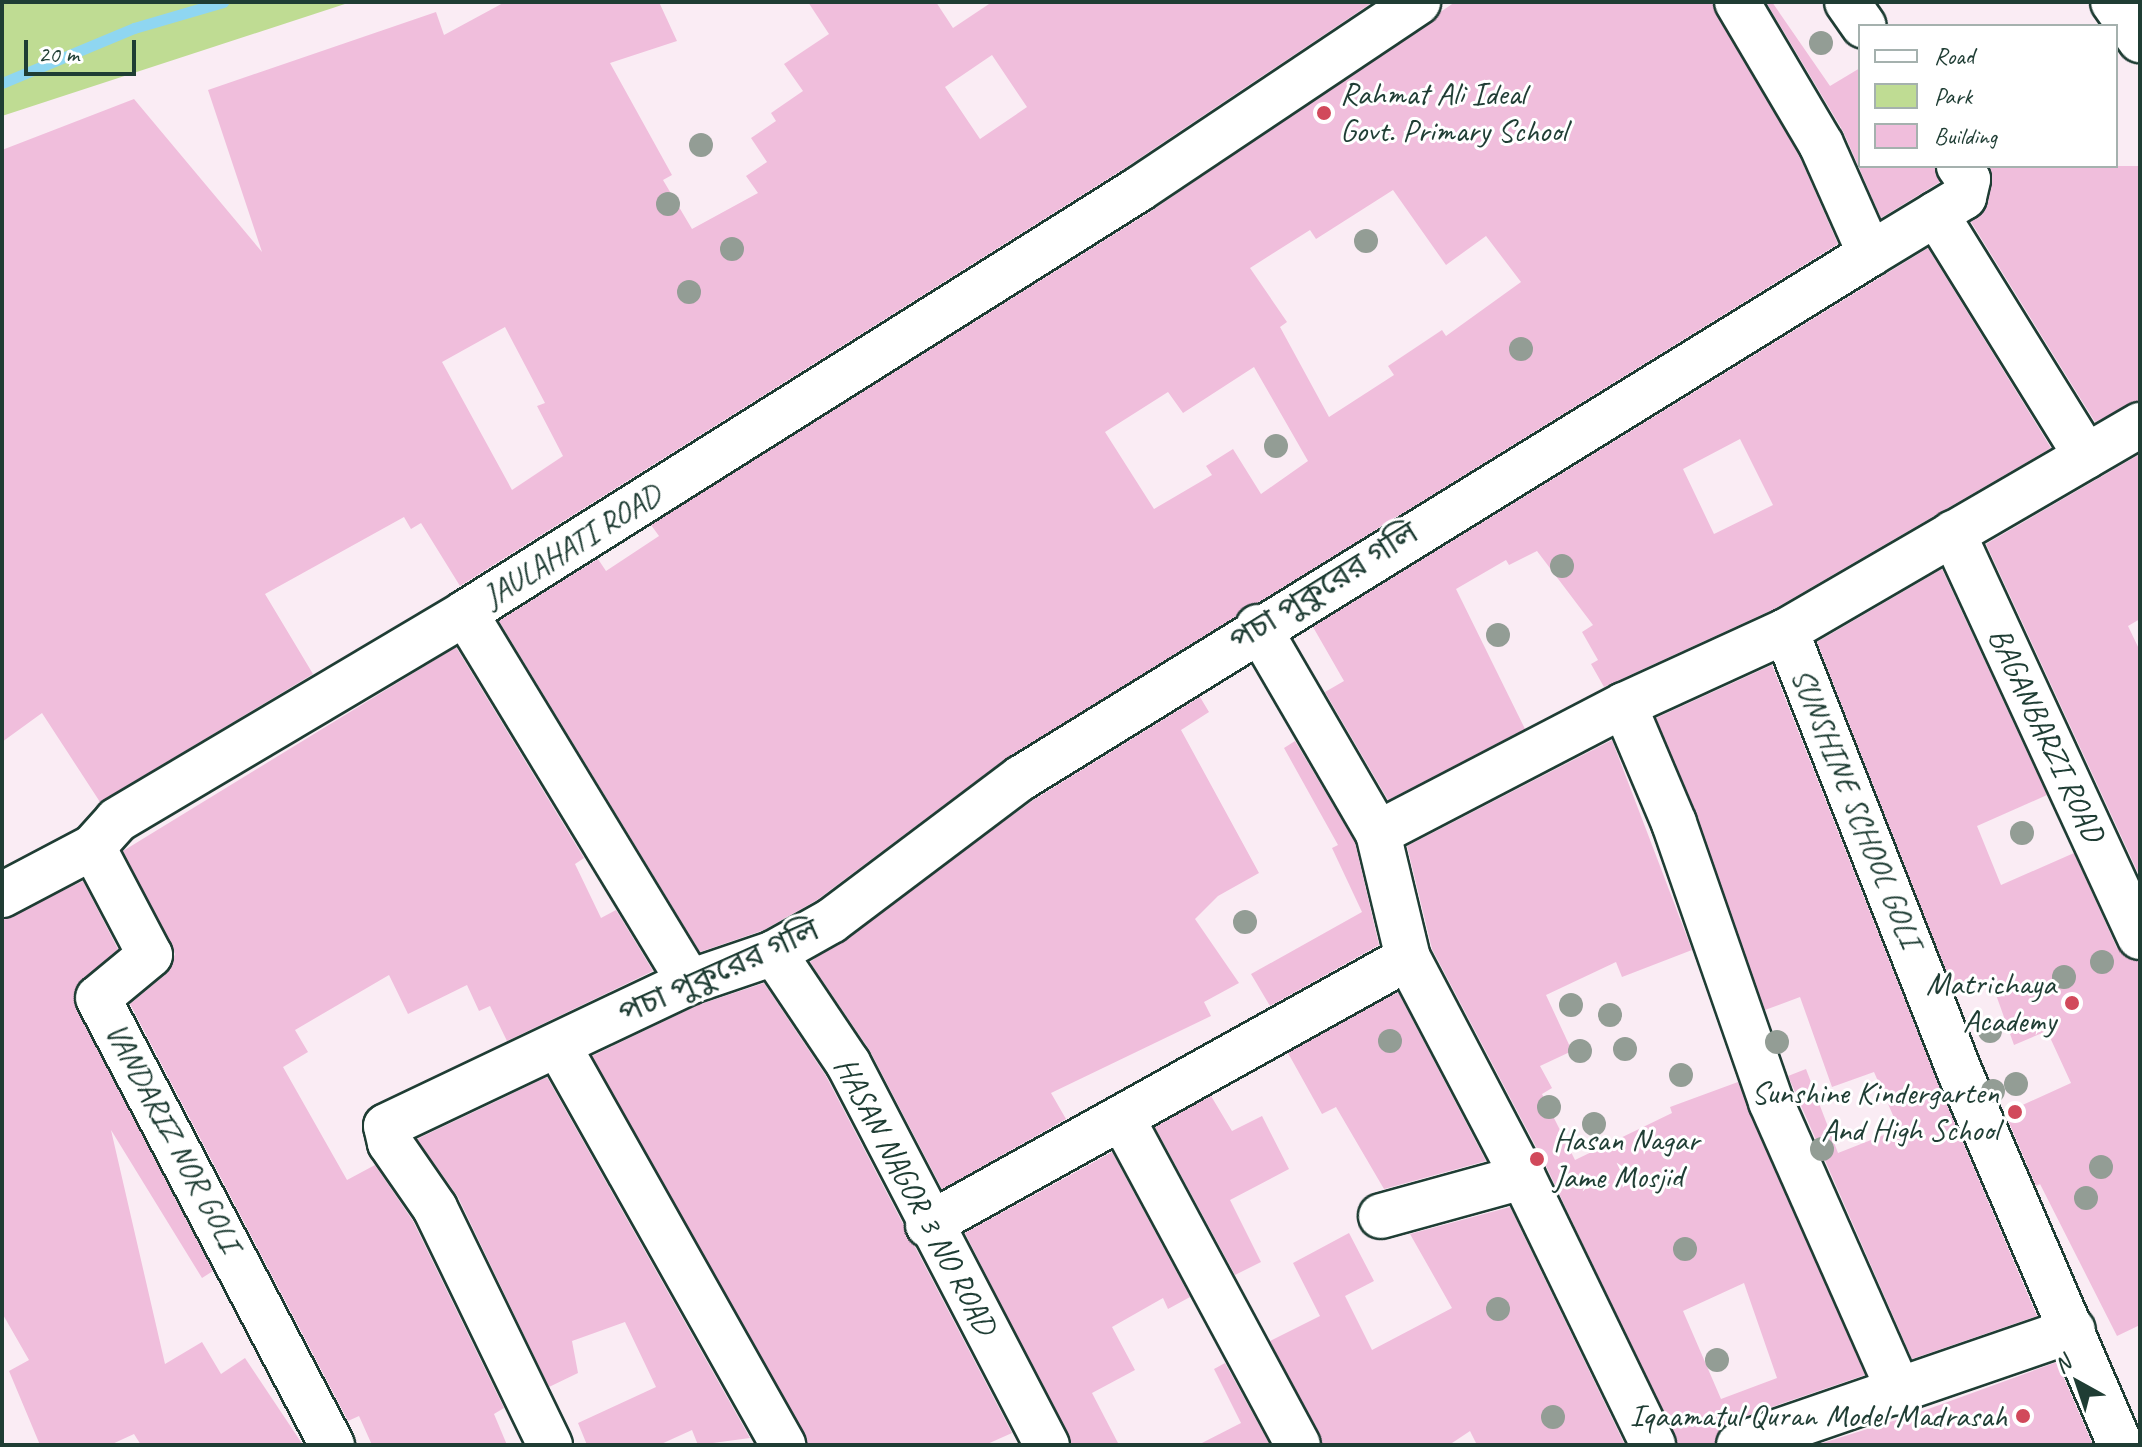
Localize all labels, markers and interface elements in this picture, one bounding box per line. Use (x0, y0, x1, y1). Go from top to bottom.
scale bar (28, 24, 140, 74)
legend (1858, 24, 2118, 168)
text: 20 m (38, 39, 79, 69)
text: Road (1934, 41, 1974, 71)
place label: Rahmat Ali Ideal Govt. Primary School (1340, 76, 1566, 151)
text: Park (1934, 81, 1972, 111)
marker: Rahmat Ali Ideal Govt. Primary School (1315, 104, 1333, 122)
text: Building (1934, 121, 1997, 151)
street label: JAULAHATI ROAD (475, 476, 669, 616)
street label: পচা পুকুরের গলি (1223, 514, 1425, 660)
street label: BAGANBARZI ROAD (1979, 621, 2113, 849)
street label: SUNSHINE SCHOOL GOLI (1782, 663, 1930, 953)
street label: পচা পুকুরের গলি (613, 911, 825, 1033)
place label: Matrichaya Academy (1926, 966, 2056, 1041)
marker: Matrichaya Academy (2063, 994, 2081, 1012)
street label: VANDARIZ NOR GOLI (97, 1016, 249, 1258)
street label: HASAN NAGOR 3 NO ROAD (825, 1049, 1005, 1343)
place label: Sunshine Kindergarten And High School (1751, 1075, 1999, 1150)
marker: Sunshine Kindergarten And High School (2006, 1103, 2024, 1121)
place label: Hasan Nagar Jame Mosjid (1553, 1122, 1700, 1197)
marker: Hasan Nagar Jame Mosjid (1528, 1150, 1546, 1168)
north arrow (2038, 1343, 2118, 1423)
text: N (2048, 1350, 2077, 1380)
place label: Iqaamatul Quran Model Madrasah (1630, 1397, 2007, 1435)
marker: Iqaamatul Quran Model Madrasah (2014, 1407, 2032, 1425)

